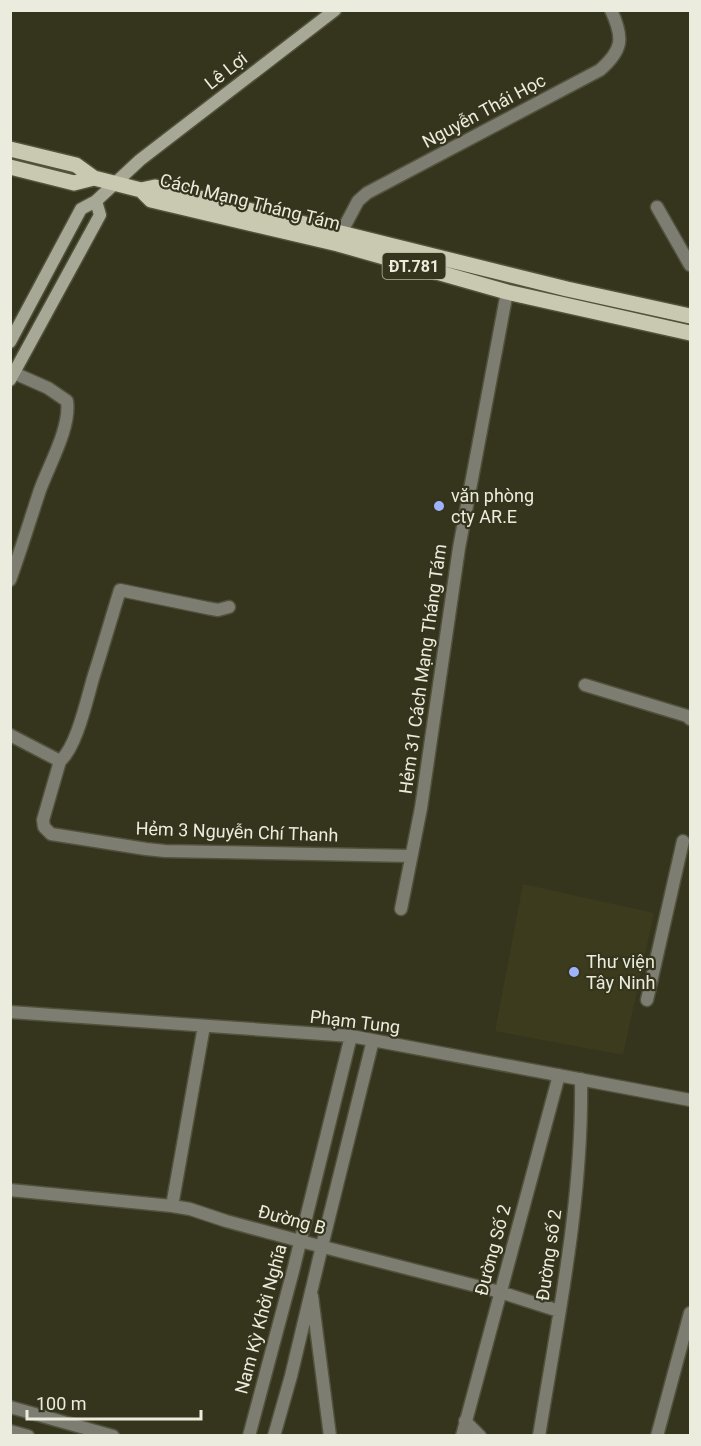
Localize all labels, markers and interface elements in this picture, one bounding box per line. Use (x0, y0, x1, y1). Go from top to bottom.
street label: Lê Lợi (200, 48, 251, 94)
street label: Nguyễn Thái Học (418, 69, 549, 152)
street label: Cách Mạng Tháng Tám (158, 169, 342, 234)
road number: ĐT.781 (382, 253, 446, 279)
place label: văn phòng cty AR.E (451, 485, 534, 527)
marker: văn phòng cty AR.E (432, 499, 446, 513)
street label: Hẻm 31 Cách Mạng Tháng Tám (395, 543, 450, 795)
street label: Hẻm 3 Nguyễn Chí Thanh (135, 817, 339, 846)
place label: Thư viện Tây Ninh (586, 951, 655, 993)
marker: Thư viện Tây Ninh (567, 965, 581, 979)
street label: Phạm Tung (309, 1006, 401, 1037)
street label: Đường B (256, 1200, 328, 1239)
street label: Đường Số 2 (470, 1202, 515, 1298)
street label: Đường số 2 (532, 1208, 565, 1302)
street label: Nam Kỳ Khởi Nghĩa (230, 1242, 291, 1396)
scale bar (27, 1383, 201, 1421)
text: 100 m (36, 1393, 87, 1414)

